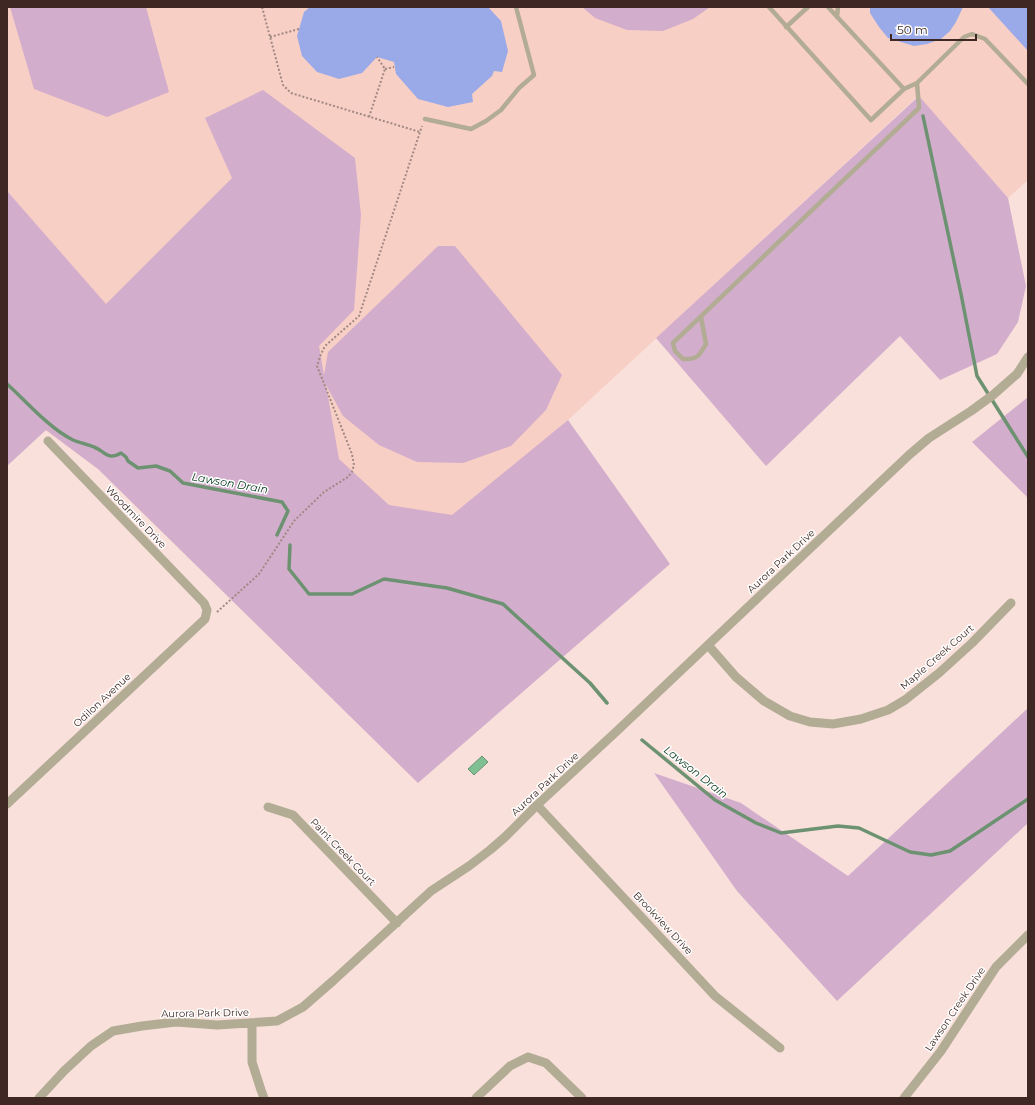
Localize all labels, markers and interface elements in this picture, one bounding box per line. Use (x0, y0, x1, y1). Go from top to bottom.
scale bar (891, 16, 976, 42)
text: 50 m (897, 22, 928, 37)
water label: Lawson Drain (191, 469, 269, 497)
street label: Woodmire Drive (103, 483, 169, 551)
street label: Aurora Park Drive (744, 526, 818, 596)
street label: Maple Creek Court (898, 621, 976, 693)
street label: Odilon Avenue (71, 670, 133, 730)
water label: Lawson Drain (661, 743, 731, 801)
street label: Aurora Park Drive (508, 749, 582, 819)
street label: Paint Creek Court (307, 816, 379, 888)
street label: Brookview Drive (631, 889, 695, 957)
street label: Lawson Creek Drive (922, 964, 988, 1054)
street label: Aurora Park Drive (161, 1006, 249, 1020)

